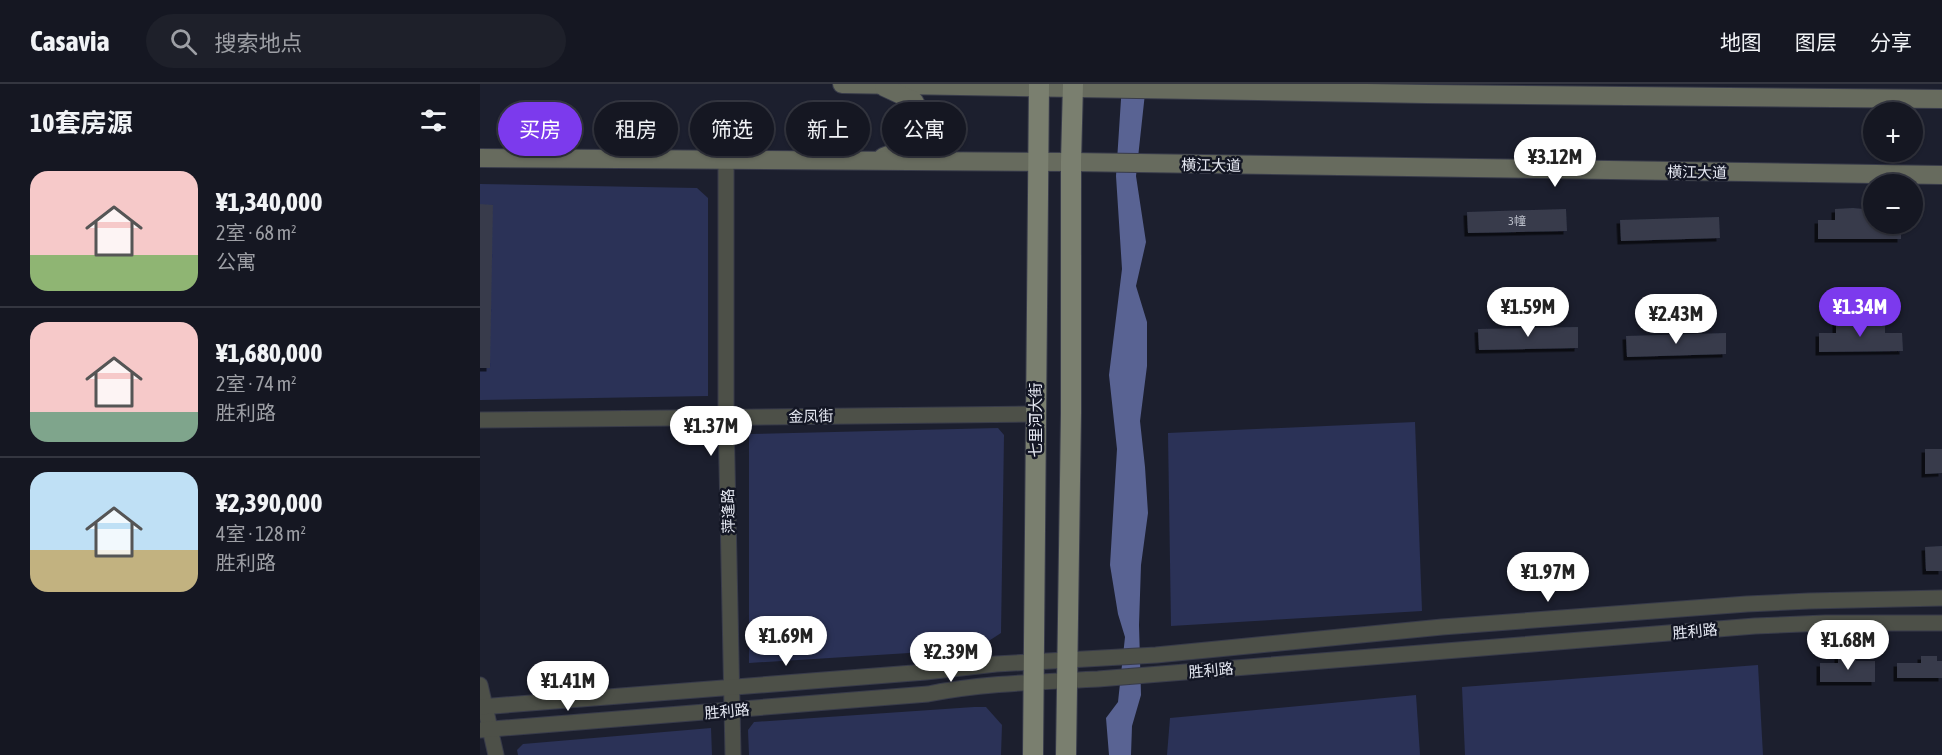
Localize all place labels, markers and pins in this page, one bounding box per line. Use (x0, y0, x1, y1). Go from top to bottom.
pin: ¥3.12M (1506, 137, 1604, 188)
pin: ¥1.59M (1479, 287, 1577, 338)
pin: ¥1.34M (1811, 287, 1909, 338)
pin: ¥2.43M (1627, 294, 1725, 345)
pin: ¥1.37M (662, 406, 760, 457)
pin: ¥1.97M (1499, 552, 1597, 603)
pin: ¥1.69M (737, 616, 835, 667)
pin: ¥1.68M (1799, 620, 1897, 671)
pin: ¥2.39M (902, 632, 1000, 683)
pin: ¥1.41M (519, 661, 617, 712)

